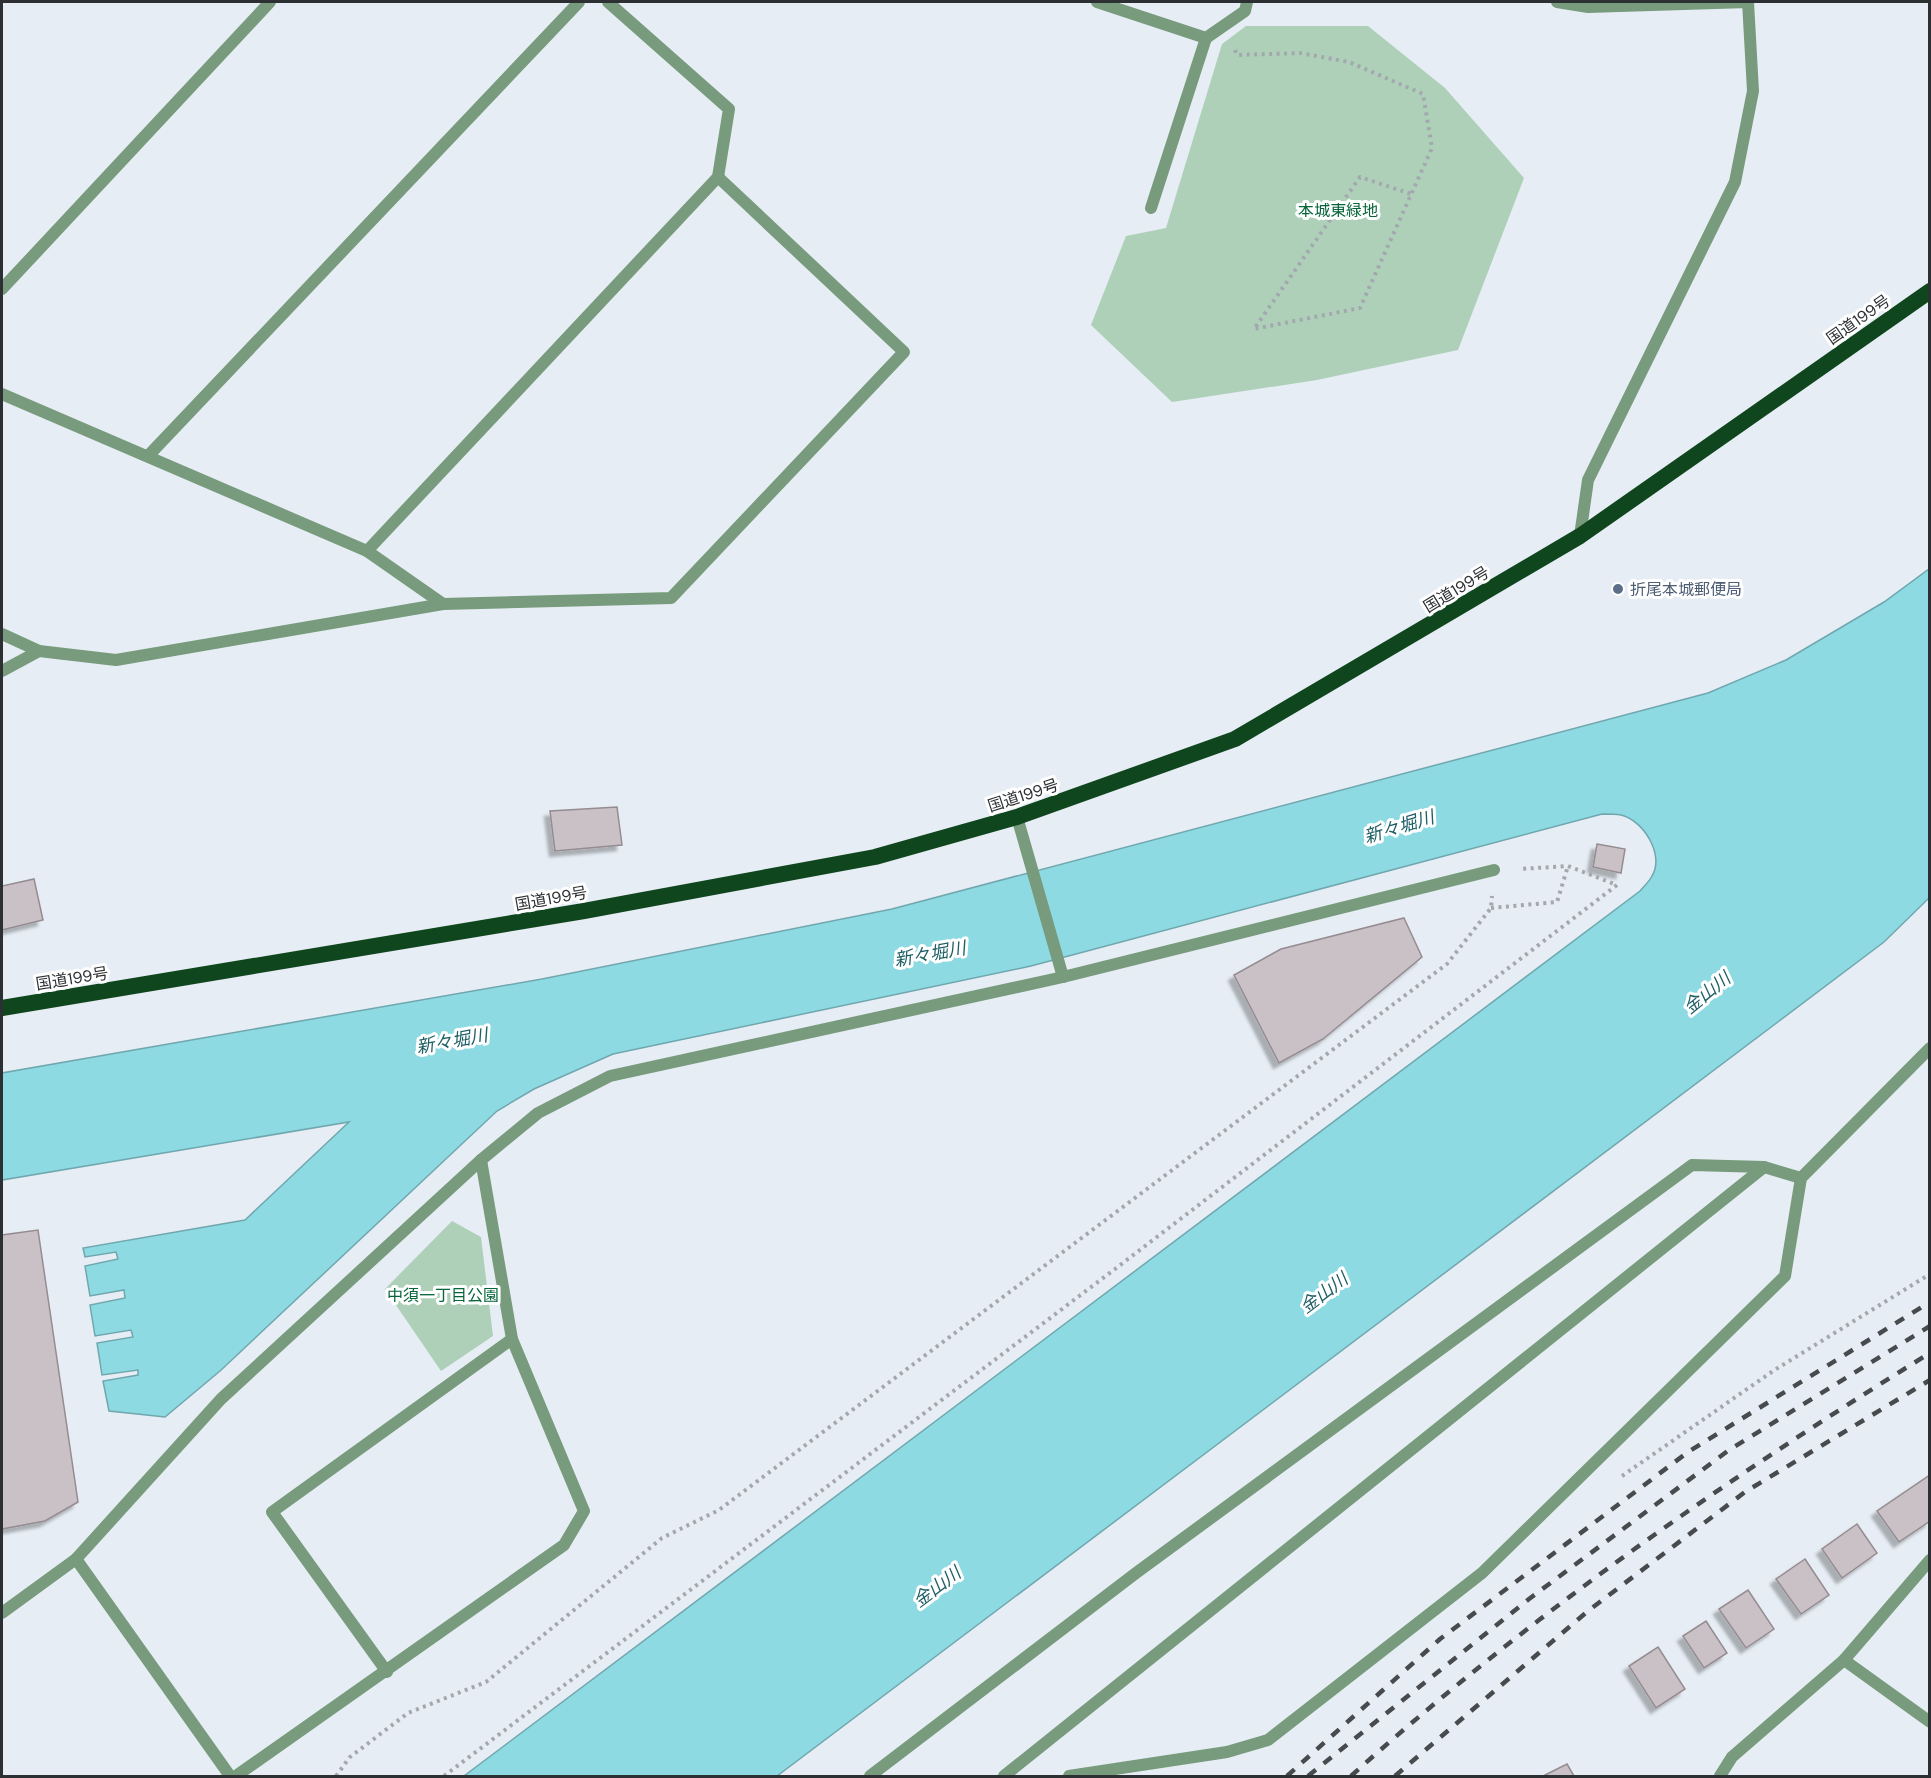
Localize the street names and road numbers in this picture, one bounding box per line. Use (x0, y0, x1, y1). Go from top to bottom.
street label: 国道199号 (1822, 290, 1894, 349)
street label: 国道199号 (1420, 562, 1493, 617)
street label: 国道199号 (985, 774, 1061, 817)
street label: 国道199号 (513, 882, 589, 915)
street label: 国道199号 (34, 962, 110, 995)

